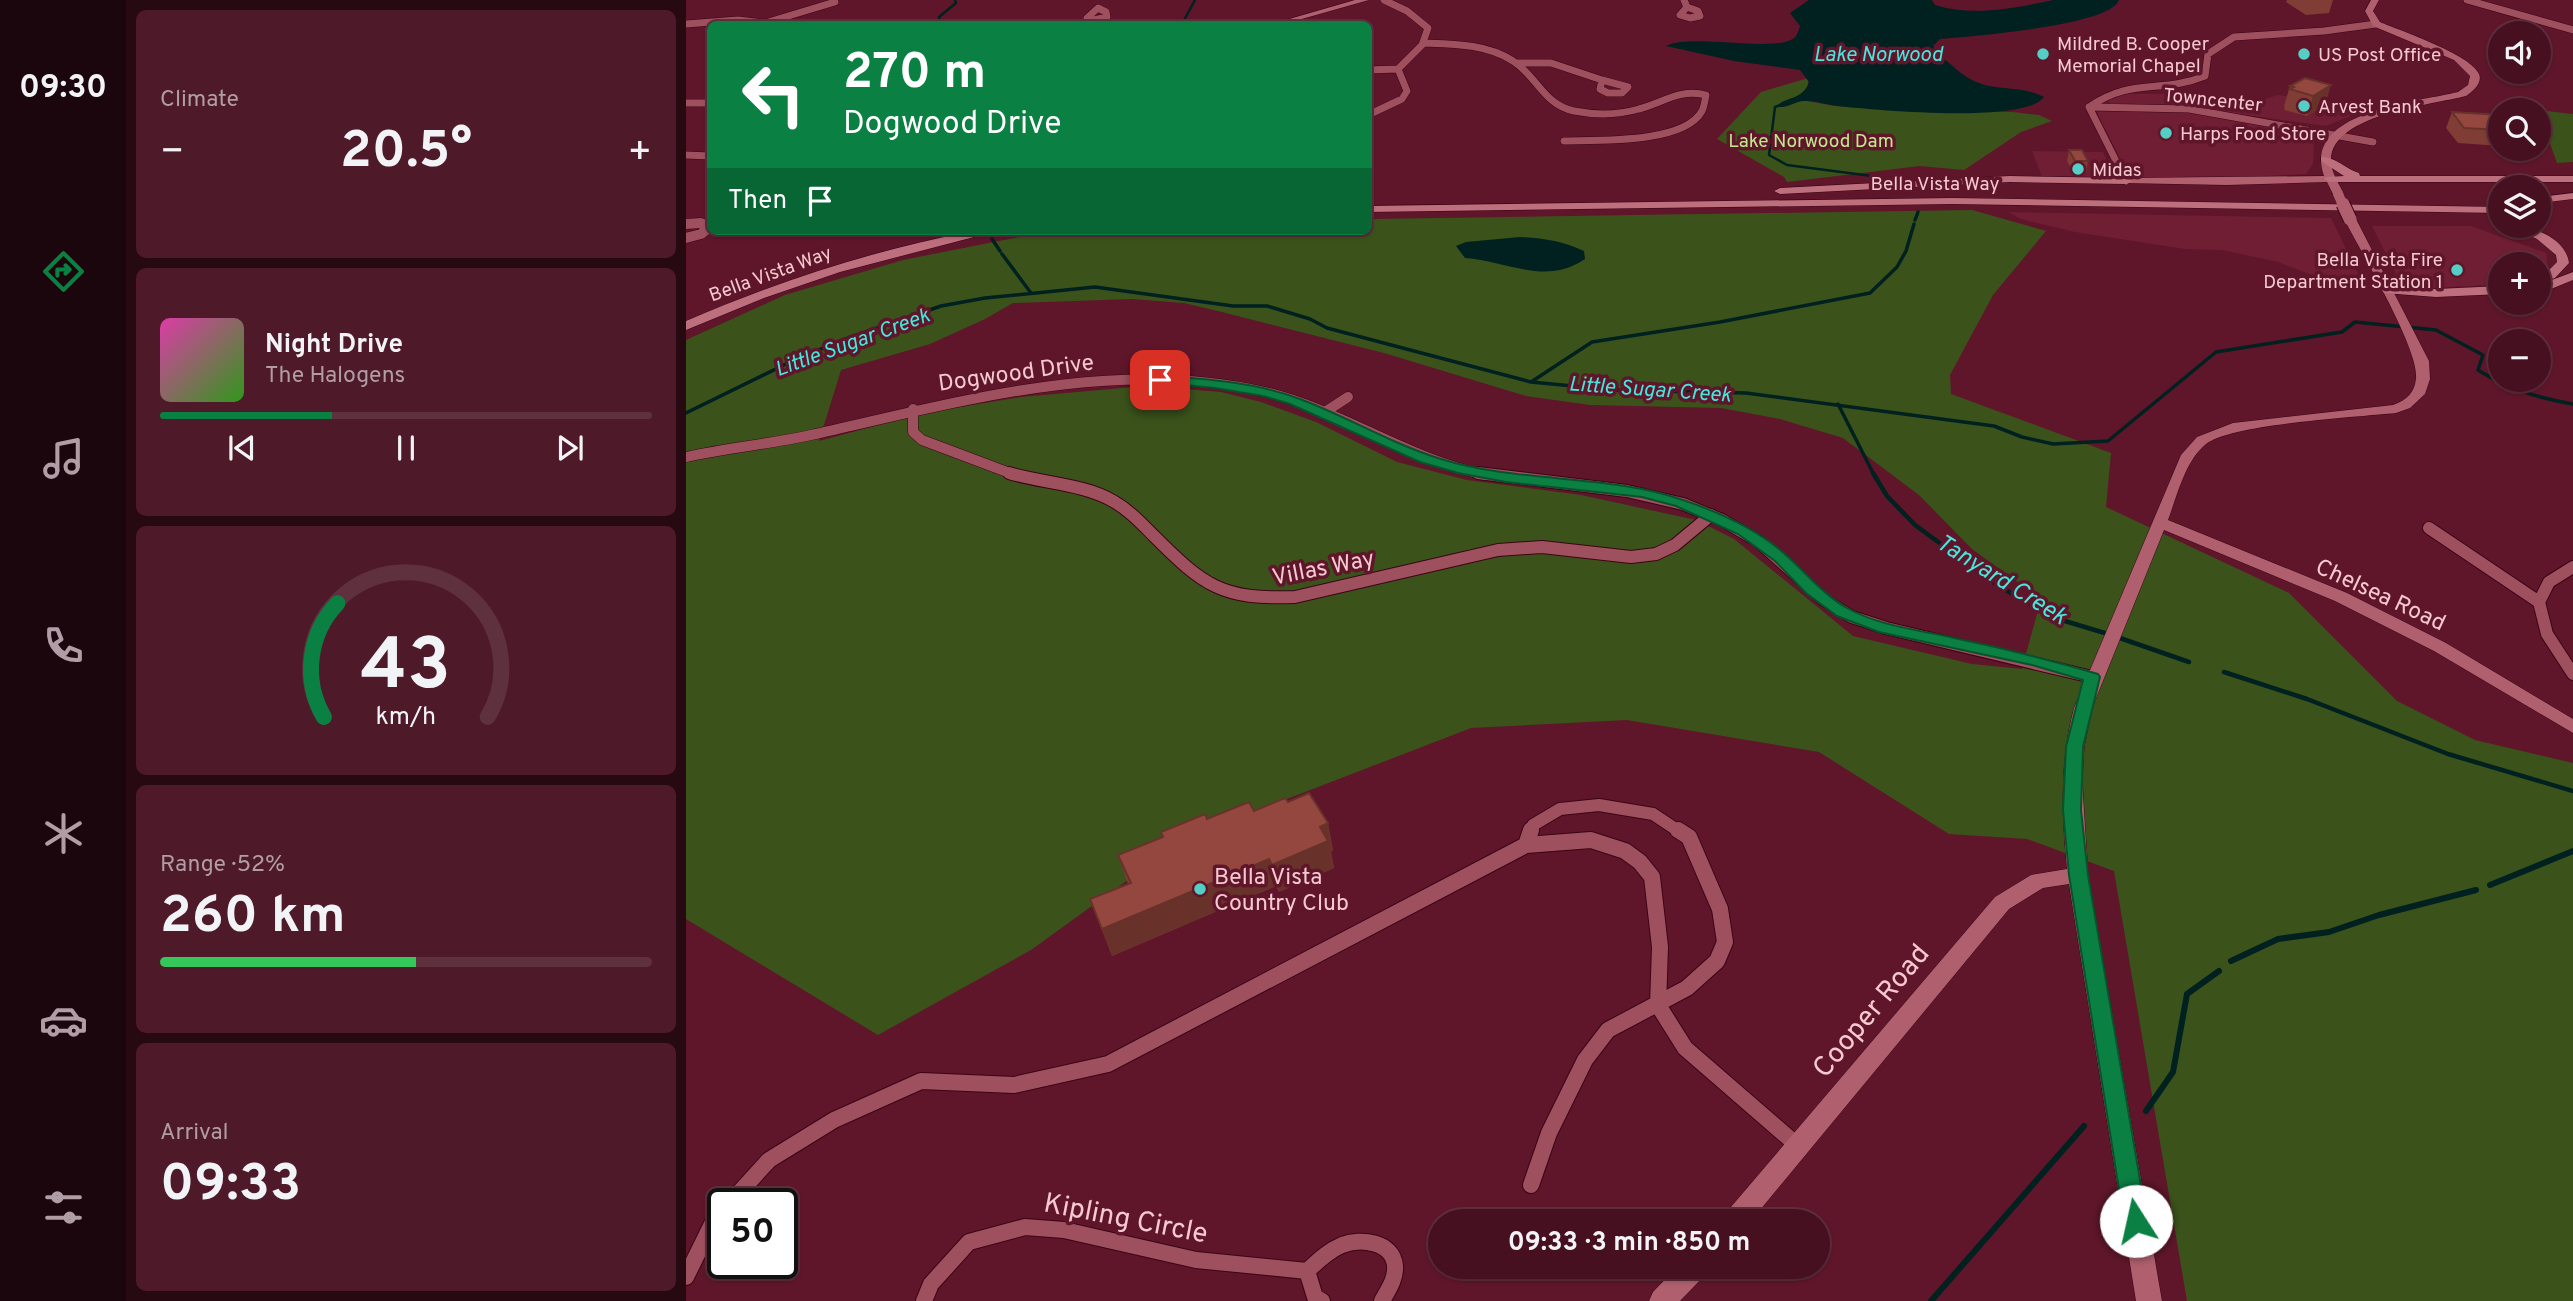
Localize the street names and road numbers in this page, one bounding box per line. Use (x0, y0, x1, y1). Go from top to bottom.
street label: Towncenter (2162, 84, 2264, 118)
street label: Bella Vista Way (1870, 173, 2000, 197)
street label: Bella Vista Way (706, 242, 835, 308)
street label: Dogwood Drive (937, 349, 1096, 400)
street label: Villas Way (1270, 545, 1377, 594)
street label: Chelsea Road (2310, 554, 2450, 639)
street label: Cooper Road (1806, 938, 1939, 1086)
street label: Kipling Circle (1040, 1186, 1210, 1253)

